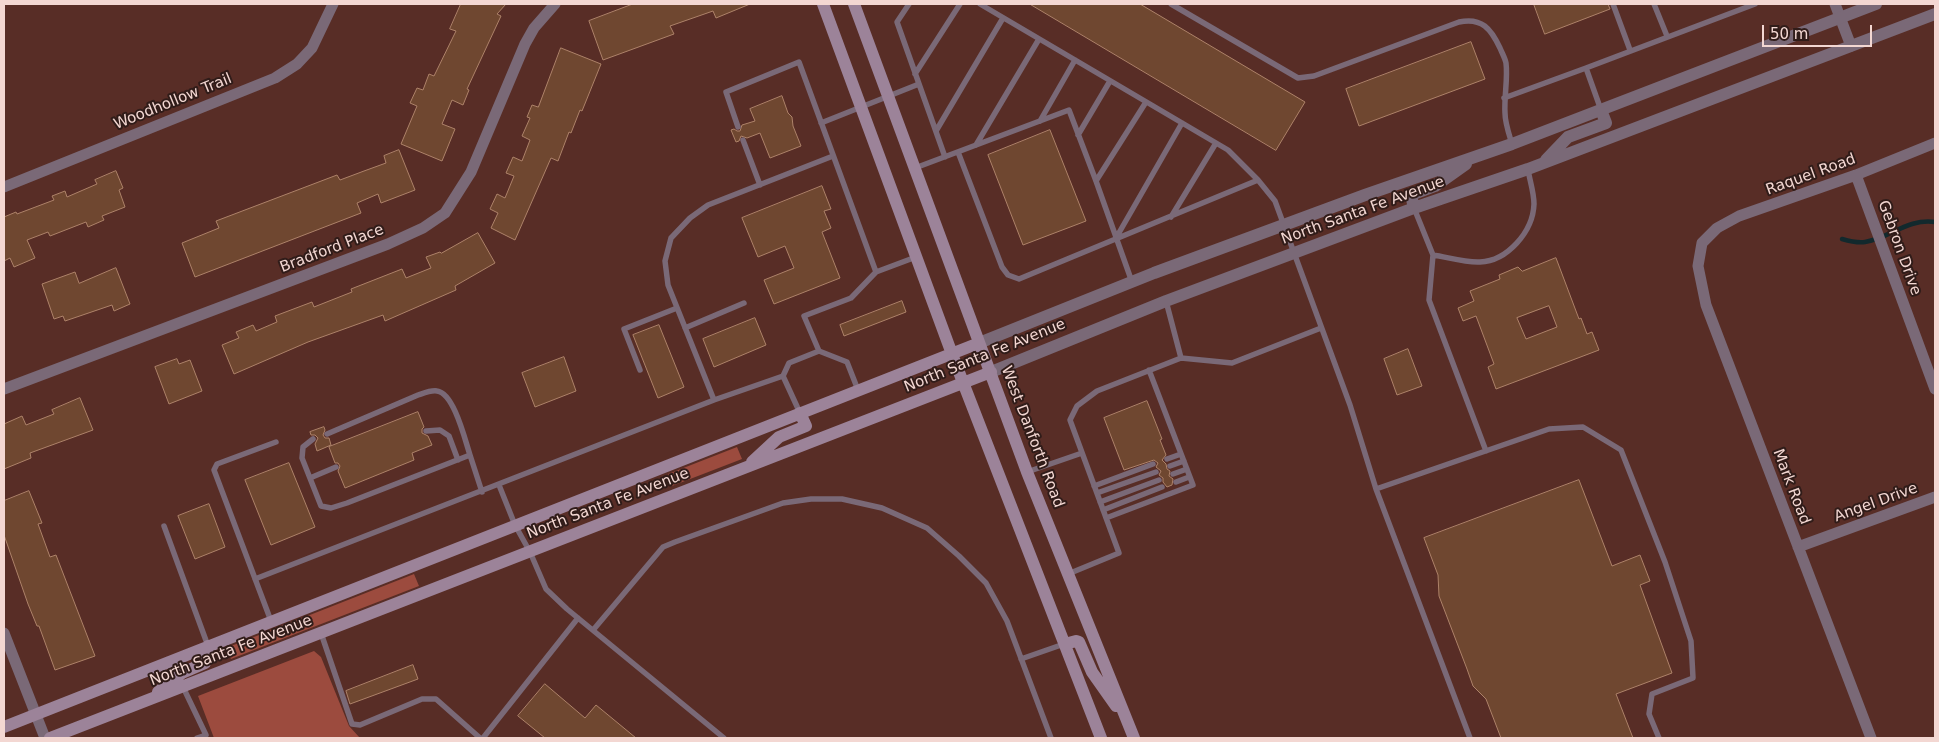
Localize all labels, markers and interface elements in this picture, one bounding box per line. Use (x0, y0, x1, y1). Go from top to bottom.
scale bar (1764, 15, 1874, 47)
text: 50 m (1770, 25, 1808, 43)
street label: Woodhollow Trail (111, 70, 235, 134)
street label: Raquel Road (1764, 150, 1858, 200)
street label: North Santa Fe Avenue (1279, 173, 1447, 249)
street label: Gebron Drive (1874, 198, 1924, 298)
street label: Bradford Place (278, 221, 386, 277)
street label: North Santa Fe Avenue (902, 315, 1068, 397)
street label: West Danforth Road (997, 364, 1067, 510)
street label: Mark Road (1768, 447, 1814, 527)
street label: North Santa Fe Avenue (524, 465, 692, 543)
street label: Angel Drive (1832, 480, 1920, 526)
street label: North Santa Fe Avenue (147, 612, 315, 690)

